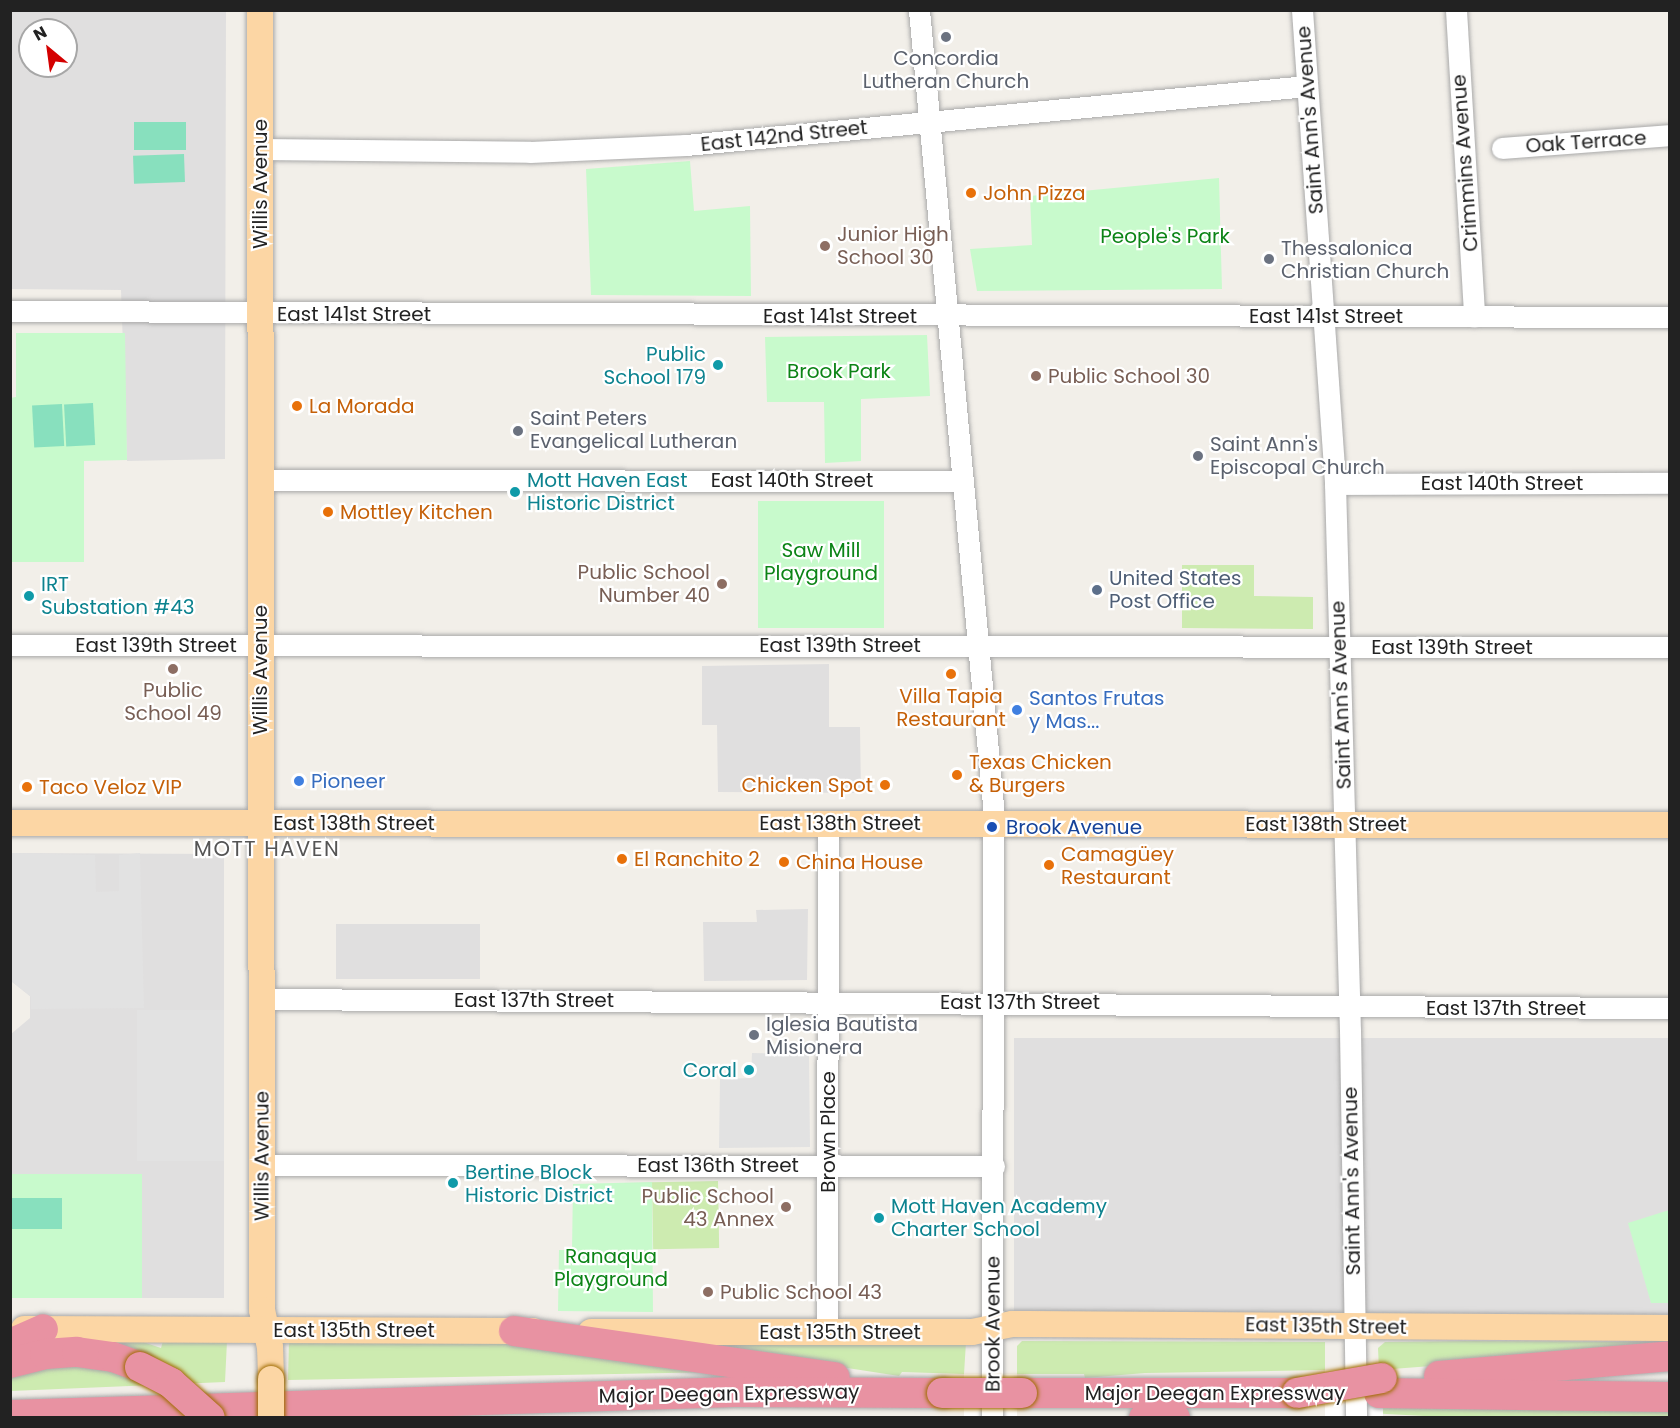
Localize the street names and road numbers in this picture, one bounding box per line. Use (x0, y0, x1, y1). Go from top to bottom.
street label: Saint Ann's Avenue (1291, 25, 1329, 215)
street label: Crimmins Avenue (1447, 74, 1483, 252)
street label: East 142nd Street (699, 115, 869, 157)
street label: Willis Avenue (248, 119, 272, 249)
street label: Oak Terrace (1525, 126, 1647, 158)
street label: East 141st Street (277, 302, 431, 326)
street label: East 141st Street (763, 304, 917, 328)
street label: East 141st Street (1249, 304, 1403, 328)
street label: East 140th Street (711, 468, 873, 492)
street label: East 140th Street (1421, 471, 1583, 495)
street label: Saint Ann's Avenue (1326, 600, 1356, 790)
street label: Willis Avenue (248, 605, 272, 735)
street label: East 139th Street (75, 633, 237, 657)
street label: East 139th Street (759, 633, 921, 657)
street label: East 139th Street (1371, 635, 1533, 659)
street label: East 138th Street (273, 811, 435, 835)
street label: East 138th Street (759, 811, 921, 835)
street label: East 138th Street (1245, 812, 1407, 836)
street label: East 137th Street (454, 988, 614, 1012)
street label: East 137th Street (940, 990, 1100, 1014)
street label: East 137th Street (1426, 996, 1586, 1020)
street label: Brown Place (816, 1071, 840, 1193)
street label: Saint Ann's Avenue (1338, 1086, 1366, 1276)
street label: Willis Avenue (250, 1091, 274, 1221)
street label: East 136th Street (637, 1153, 799, 1177)
street label: Brook Avenue (981, 1256, 1005, 1392)
street label: East 135th Street (1245, 1313, 1407, 1339)
street label: East 135th Street (273, 1318, 435, 1342)
street label: East 135th Street (759, 1320, 921, 1344)
street label: Major Deegan Expressway (598, 1380, 860, 1408)
street label: Major Deegan Expressway (1085, 1381, 1345, 1405)

